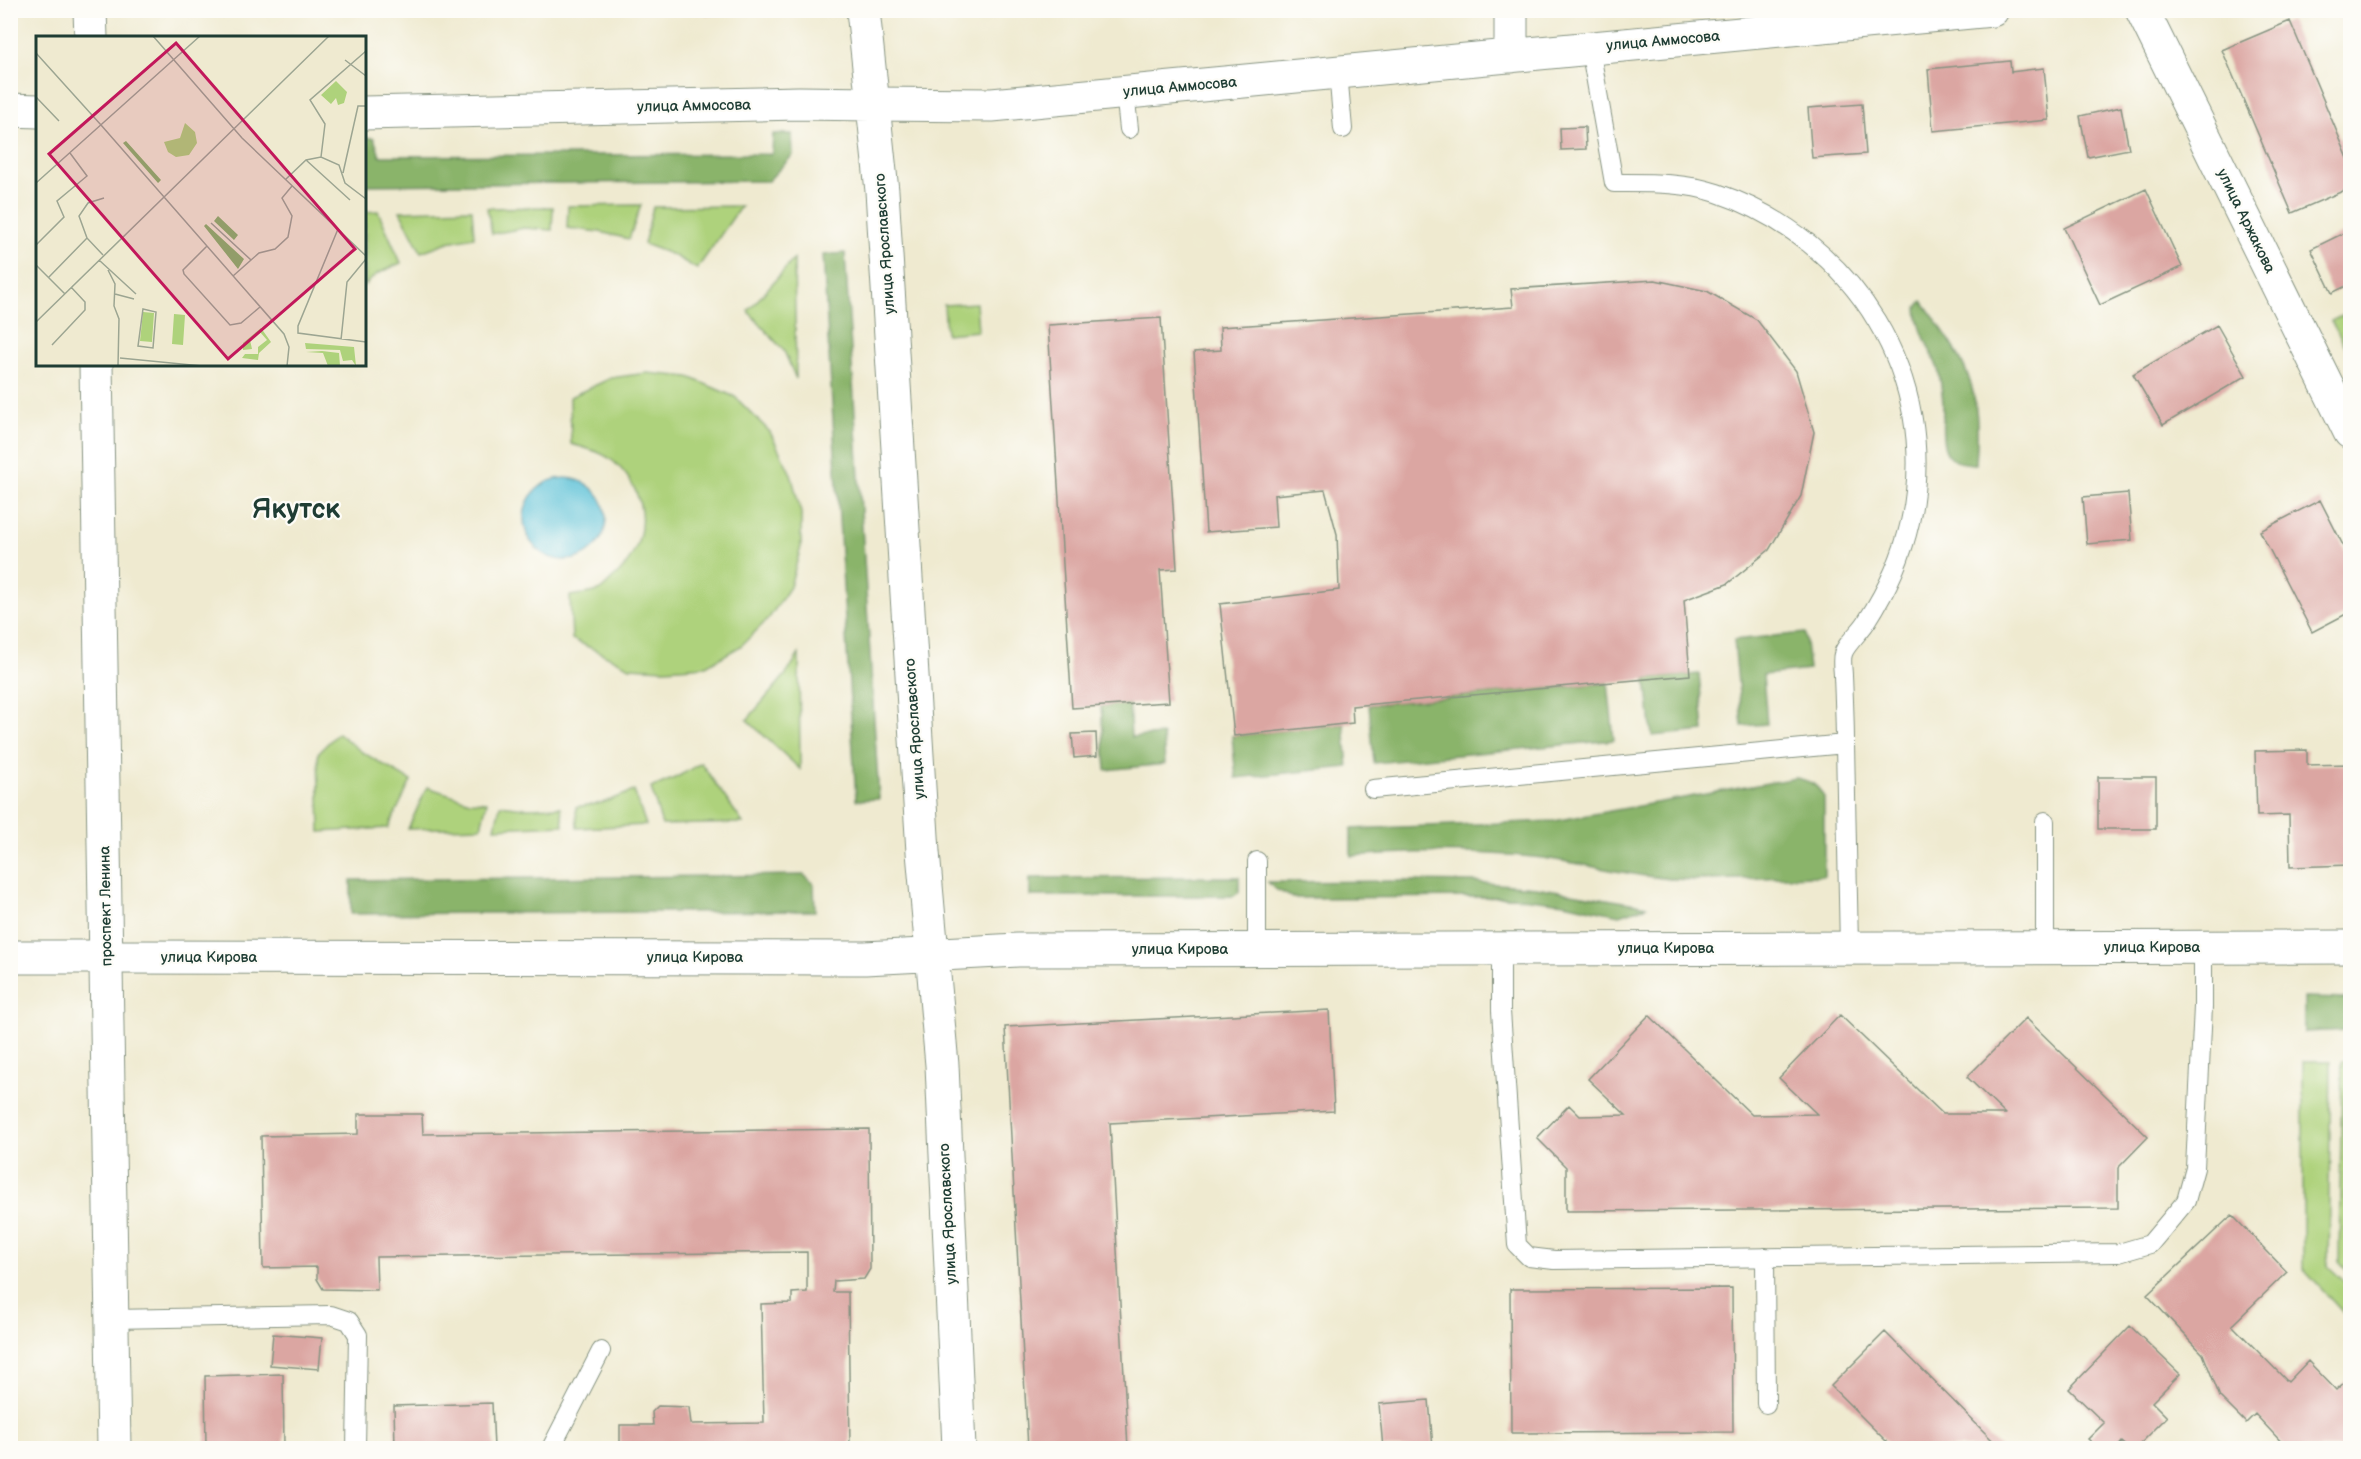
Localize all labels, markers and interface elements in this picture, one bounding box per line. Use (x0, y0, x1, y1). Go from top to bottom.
street label: улица Аммосова (1605, 27, 1721, 55)
inset map (36, 36, 366, 366)
street label: улица Аммосова (1122, 73, 1238, 101)
street label: улица Аммосова (637, 96, 751, 116)
street label: улица Аржакова (2212, 166, 2280, 277)
street label: улица Ярославского (871, 173, 899, 315)
district label: Якутск (252, 494, 340, 526)
street label: улица Ярославского (901, 658, 929, 800)
street label: проспект Ленина (95, 845, 117, 966)
street label: улица Кирова (2104, 938, 2200, 957)
street label: улица Кирова (1618, 939, 1714, 958)
street label: улица Кирова (1132, 940, 1228, 959)
street label: улица Кирова (161, 948, 257, 967)
street label: улица Кирова (647, 948, 743, 967)
street label: улица Ярославского (935, 1143, 961, 1285)

